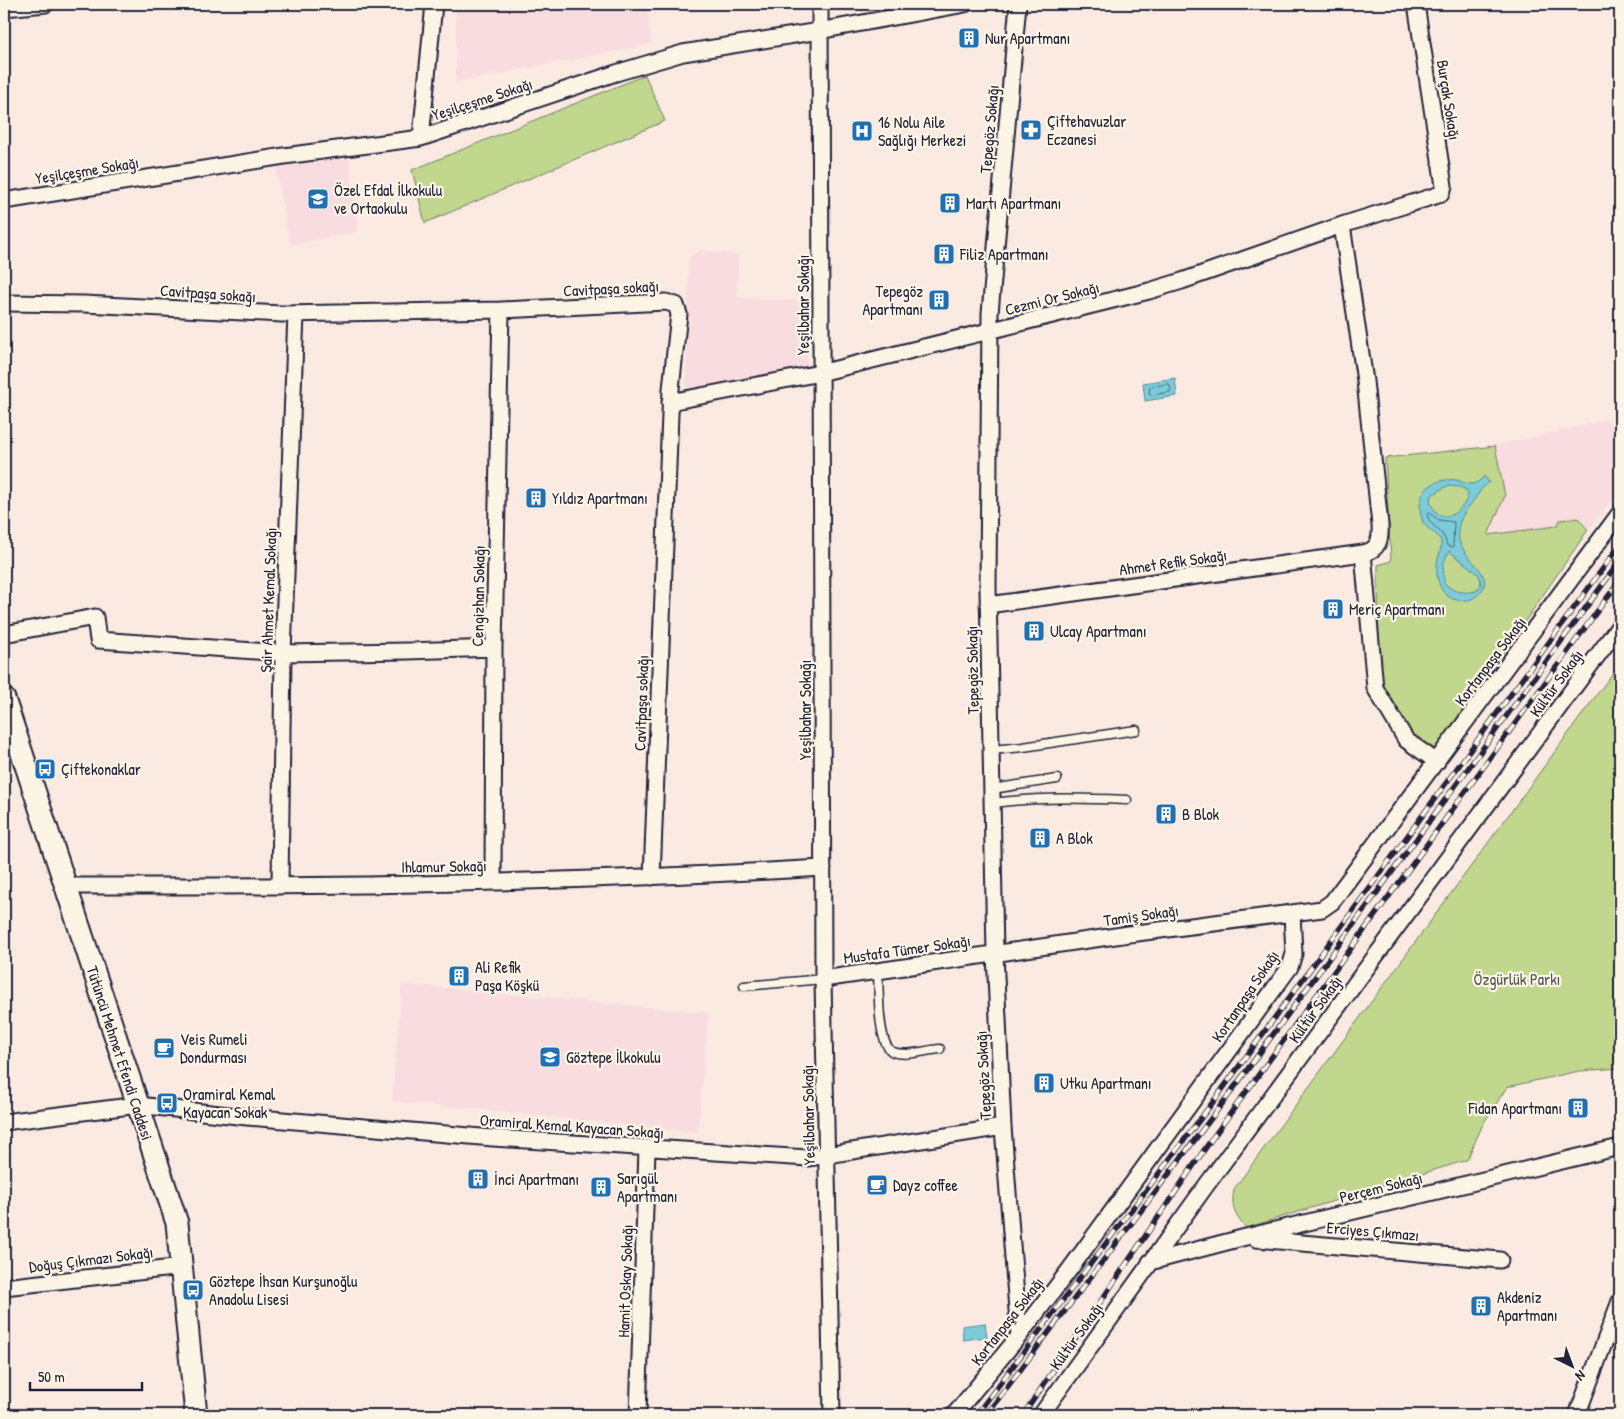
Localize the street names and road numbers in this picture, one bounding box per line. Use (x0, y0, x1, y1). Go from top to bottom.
street label: Burçak Sokağı (1432, 58, 1466, 142)
street label: Yeşilçeşme Sokağı (429, 72, 535, 126)
street label: Tepegöz Sokağı (974, 84, 1004, 174)
street label: Yeşilçeşme Sokağı (34, 151, 140, 189)
street label: Yeşilbahar Sokağı (792, 255, 814, 355)
street label: Cavitpaşa sokağı (562, 275, 660, 301)
street label: Cezmi Or Sokağı (1003, 276, 1101, 320)
street label: Cavitpaşa sokağı (159, 279, 257, 307)
street label: Şair Ahmet Kemal Sokağı (254, 527, 282, 673)
street label: Ahmet Refik Sokağı (1118, 544, 1228, 580)
street label: Cengizhan Sokağı (466, 545, 490, 647)
street label: Kortanpaşa Sokağı (1449, 612, 1531, 710)
street label: Tepegöz Sokağı (960, 626, 984, 714)
street label: Kültür Sokağı (1524, 645, 1588, 721)
street label: Cavitpaşa sokağı (628, 655, 654, 751)
street label: Yeşilbahar Sokağı (794, 660, 816, 760)
street label: Ihlamur Sokağı (401, 854, 487, 878)
street label: Tamiş Sokağı (1102, 899, 1180, 931)
street label: Mustafa Tümer Sokağı (842, 929, 972, 969)
street label: Kortanpaşa Sokağı (1206, 946, 1284, 1046)
street label: Tütüncü Mehmet Efendi Caddesi (81, 963, 159, 1143)
street label: Kültür Sokağı (1283, 971, 1347, 1047)
street label: Tepegöz Sokağı (970, 1030, 996, 1120)
street label: Yeşilbahar Sokağı (796, 1065, 820, 1165)
street label: Oramiral Kemal Kayacan Sokağı (479, 1109, 665, 1143)
street label: Perçem Sokağı (1337, 1166, 1425, 1208)
street label: Erciyes Çıkmazı (1326, 1216, 1420, 1246)
street label: Hamit Oskay Sokağı (612, 1224, 638, 1338)
street label: Doğuş Çıkmazı Sokağı (28, 1240, 154, 1278)
street label: Kortanpaşa Sokağı (966, 1272, 1048, 1370)
street label: Kültür Sokağı (1044, 1298, 1108, 1374)

